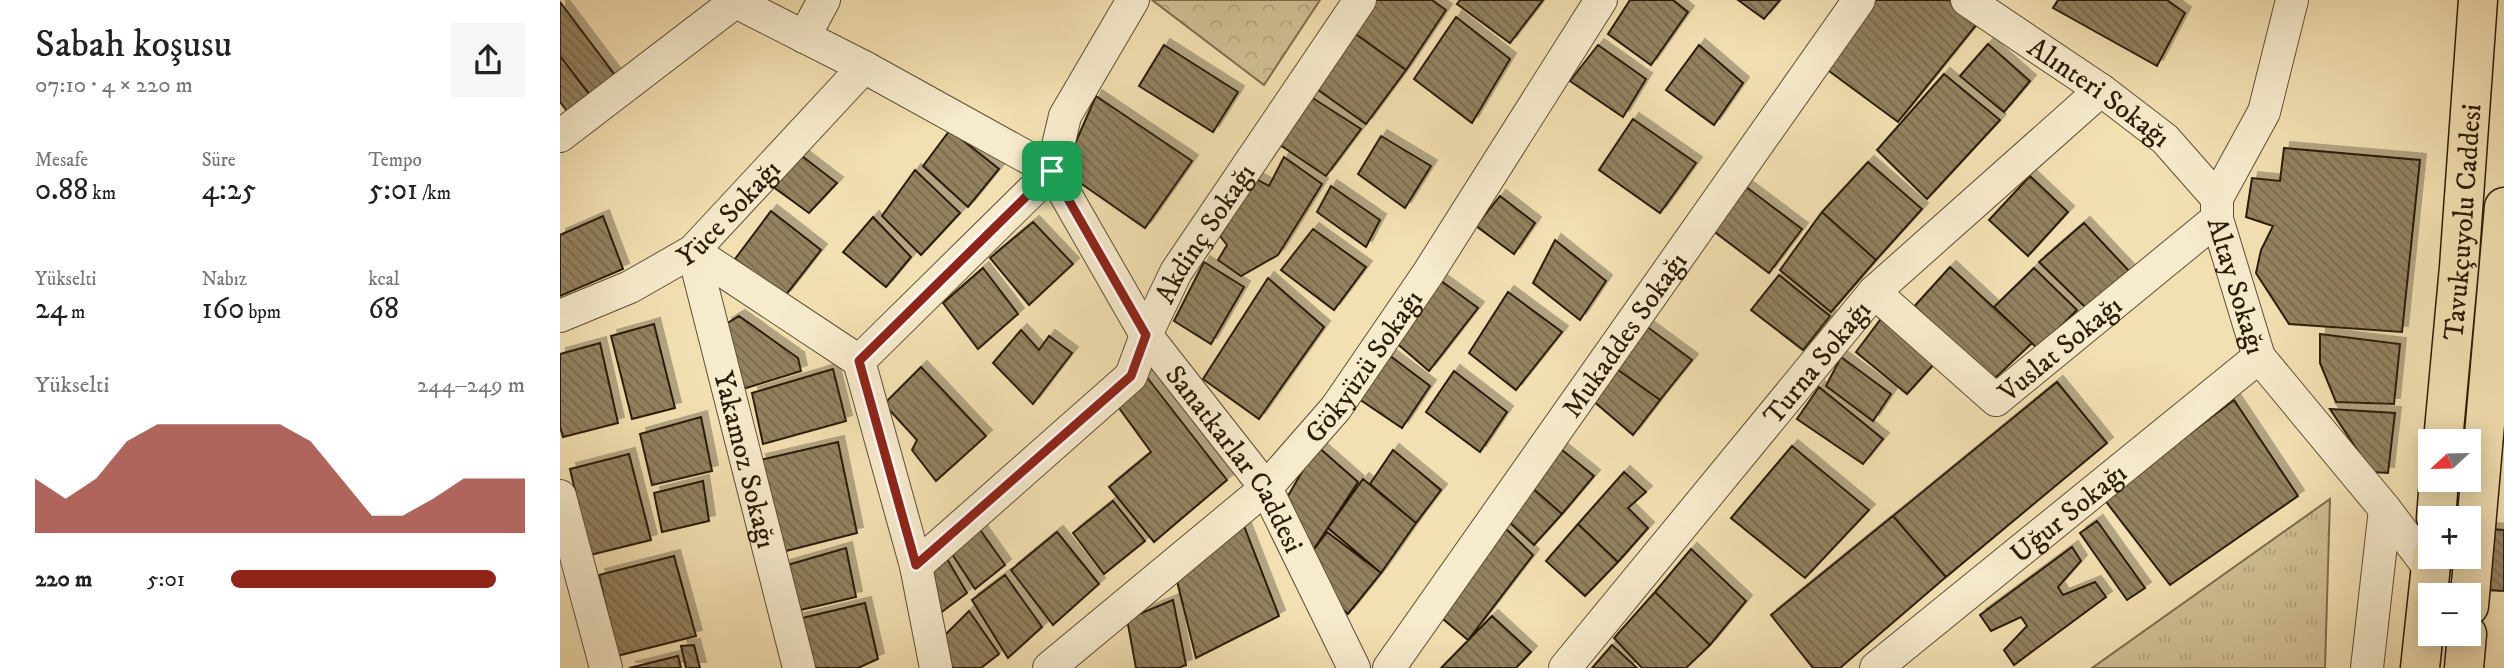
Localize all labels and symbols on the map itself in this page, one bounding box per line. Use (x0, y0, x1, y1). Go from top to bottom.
street label: Alınteri Sokağı (2021, 30, 2177, 156)
street label: Tavukçuyolu Caddesi (2436, 103, 2490, 342)
pin (1022, 141, 1082, 201)
street label: Yüce Sokağı (671, 153, 788, 276)
street label: Akdinç Sokağı (1148, 157, 1263, 309)
street label: Altay Sokağı (2199, 213, 2273, 359)
street label: Mukaddes Sokağı (1555, 246, 1695, 425)
street label: Gökyüzü Sokağı (1297, 283, 1431, 451)
street label: Vuslat Sokağı (1991, 288, 2129, 411)
street label: Turna Sokağı (1756, 294, 1879, 432)
street label: Sanatkarlar Caddesi (1157, 358, 1311, 559)
street label: Yakamoz Sokağı (705, 368, 784, 552)
north arrow (2418, 429, 2482, 492)
street label: Uğur Sokağı (2003, 456, 2134, 571)

